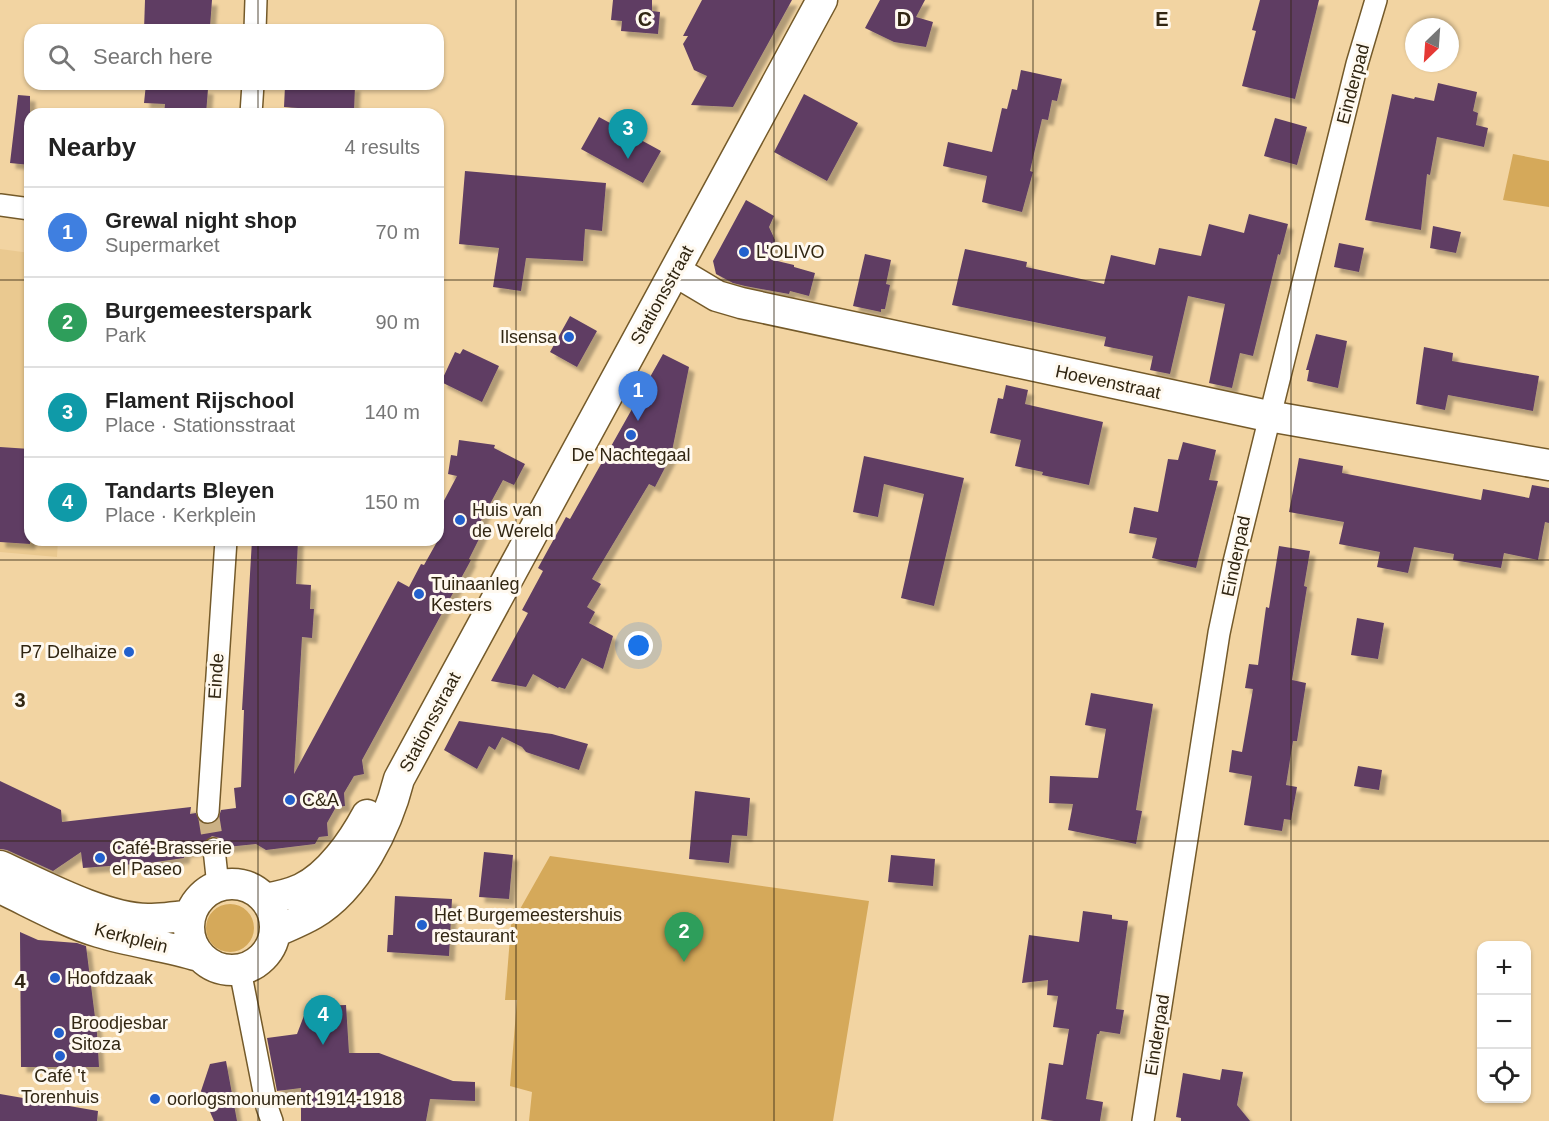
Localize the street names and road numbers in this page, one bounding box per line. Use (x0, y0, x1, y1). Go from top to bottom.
street label: Einderpad (1333, 42, 1373, 126)
street label: Stationsstraat (627, 242, 697, 348)
street label: Hoevenstraat (1054, 361, 1162, 403)
street label: Einderpad (1218, 514, 1254, 598)
street label: Einde (204, 652, 228, 700)
street label: Stationsstraat (395, 669, 465, 775)
street label: Kerkplein (92, 919, 170, 957)
street label: Einderpad (1141, 993, 1173, 1077)

